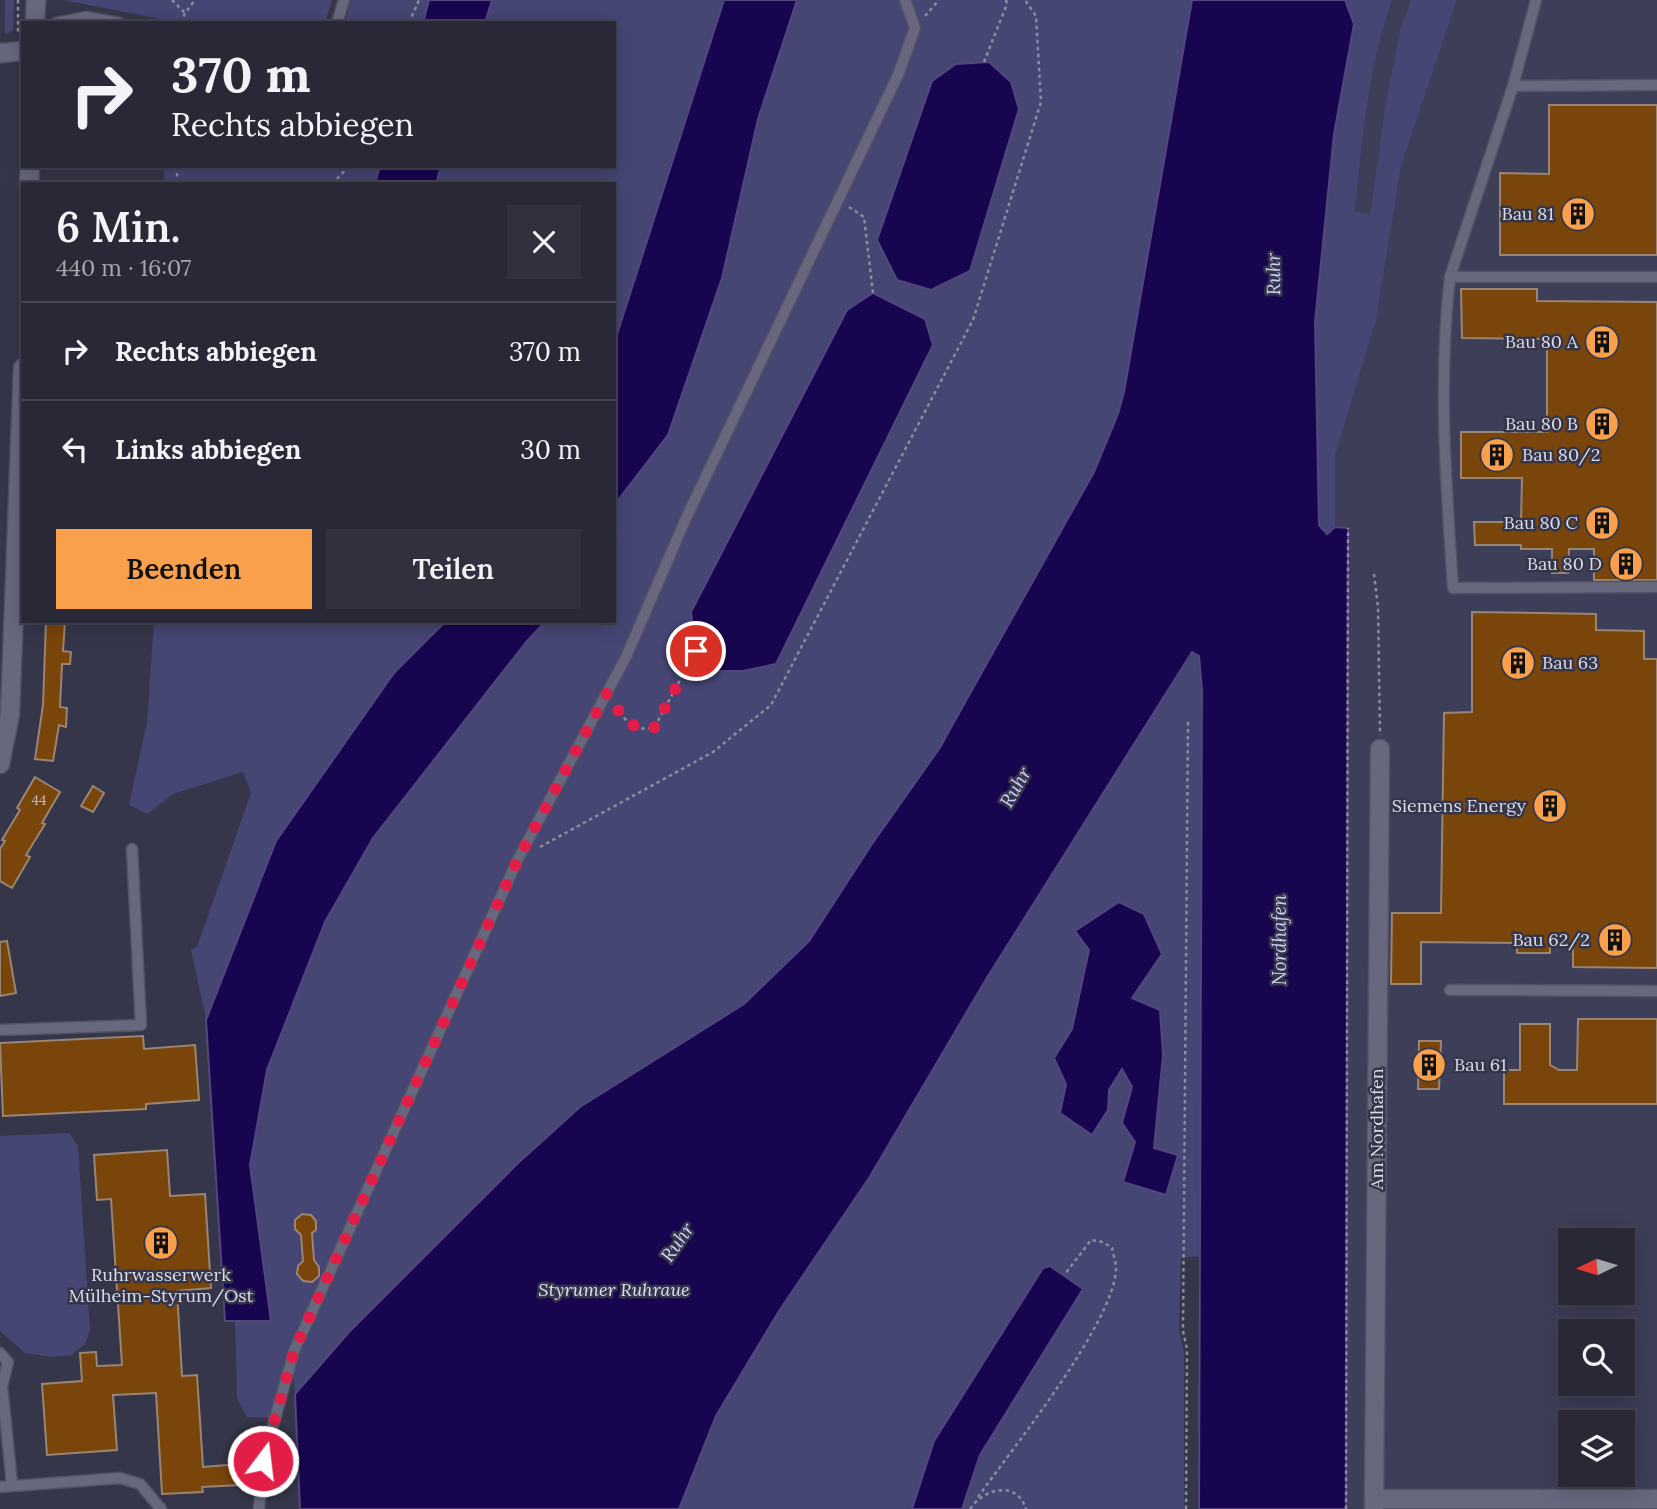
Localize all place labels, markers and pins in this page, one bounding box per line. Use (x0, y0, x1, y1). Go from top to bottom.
building icon: Bau 81 (1559, 195, 1597, 233)
place label: Bau 81 (1501, 202, 1554, 225)
building icon: Bau 80 A (1583, 323, 1621, 361)
place label: Bau 80 A (1505, 330, 1579, 353)
building icon: Bau 80 B (1583, 405, 1621, 443)
place label: Bau 80 B (1505, 412, 1578, 435)
building icon: Bau 80/2 (1478, 436, 1516, 474)
place label: Bau 80/2 (1522, 443, 1600, 466)
building icon: Bau 80 C (1583, 504, 1621, 542)
place label: Bau 80 C (1504, 511, 1578, 534)
building icon: Bau 80 D (1607, 545, 1645, 583)
place label: Bau 80 D (1527, 552, 1602, 575)
pin (666, 621, 726, 681)
building icon: Bau 63 (1499, 644, 1537, 682)
place label: Bau 63 (1542, 651, 1598, 674)
building icon: Siemens Energy (1531, 787, 1569, 825)
place label: Siemens Energy (1392, 794, 1526, 817)
building icon: Bau 62/2 (1596, 921, 1634, 959)
place label: Bau 62/2 (1512, 928, 1590, 951)
building icon: Bau 61 (1410, 1046, 1448, 1084)
place label: Bau 61 (1454, 1053, 1507, 1076)
building icon: Ruhrwasserwerk Mülheim-Styrum/Ost (142, 1224, 180, 1262)
place label: Ruhrwasserwerk Mülheim-Styrum/Ost (68, 1263, 254, 1307)

